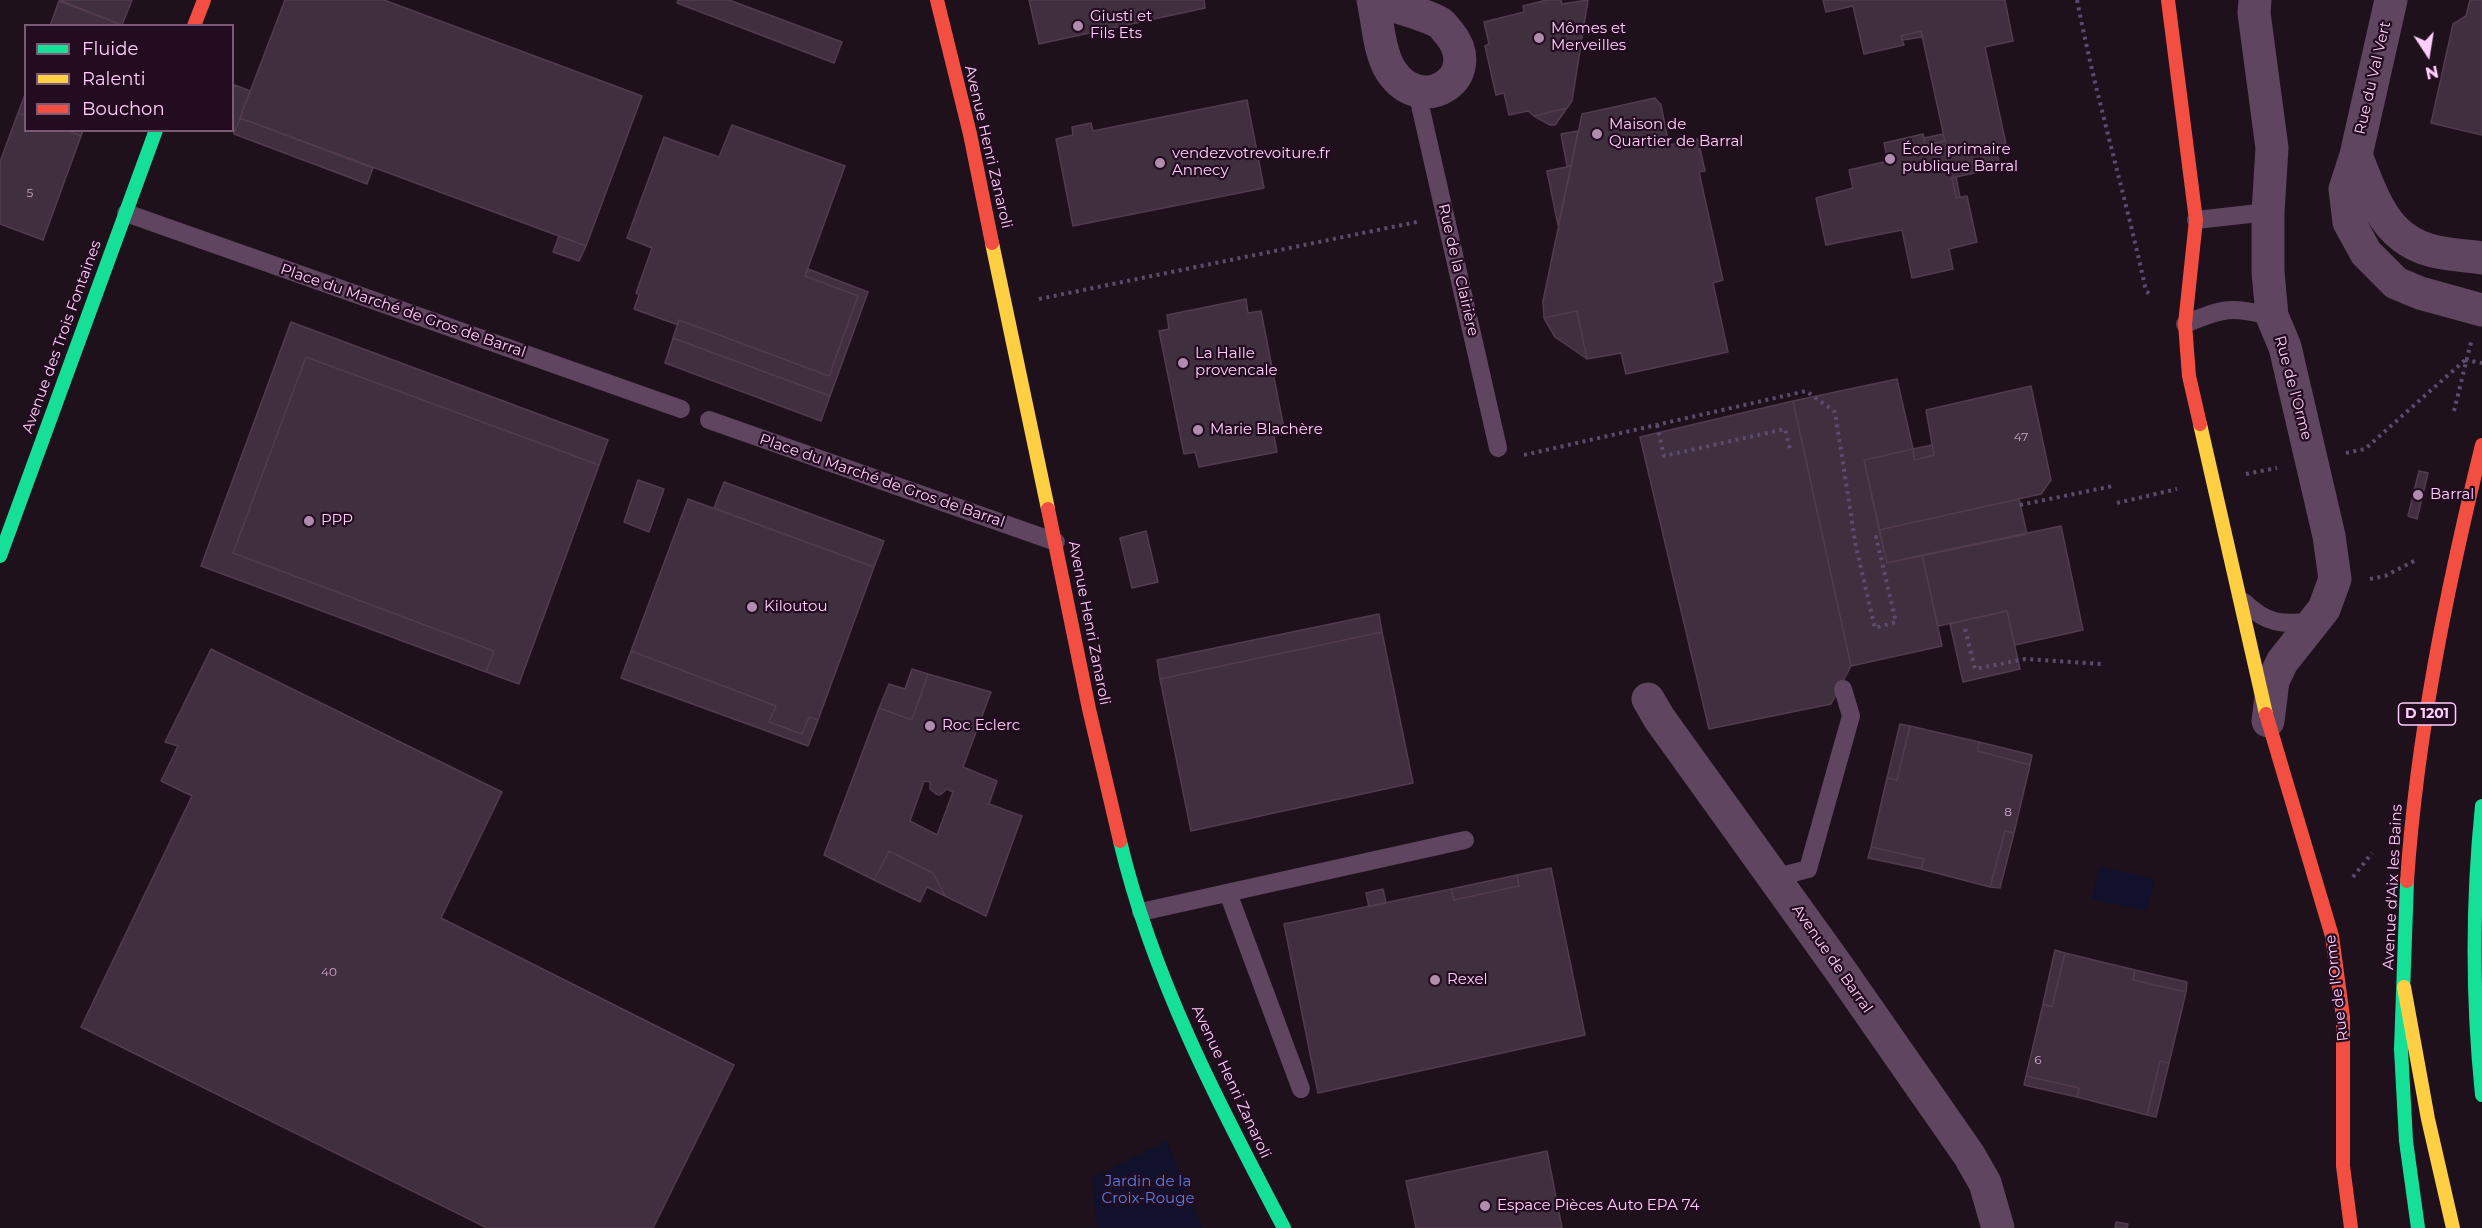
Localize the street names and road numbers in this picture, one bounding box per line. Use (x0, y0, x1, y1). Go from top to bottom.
street label: Rue du Val Vert (2351, 20, 2395, 136)
street label: Avenue Henri Zanaroli (960, 64, 1016, 230)
street label: Rue de la Clairière (1434, 202, 1482, 338)
street label: Avenue des Trois Fontaines (19, 238, 105, 436)
street label: Place du Marché de Gros de Barral (278, 260, 528, 362)
street label: Rue de l'Orme (2270, 334, 2316, 442)
street label: Place du Marché de Gros de Barral (757, 430, 1007, 532)
street label: Avenue Henri Zanaroli (1064, 539, 1114, 707)
road number: D 1201 (2398, 703, 2456, 725)
street label: Avenue d'Aix les Bains (2380, 804, 2406, 970)
street label: Avenue de Barral (1788, 901, 1876, 1017)
street label: Rue de l'Orme (2322, 934, 2352, 1042)
street label: Avenue Henri Zanaroli (1188, 1003, 1274, 1161)

